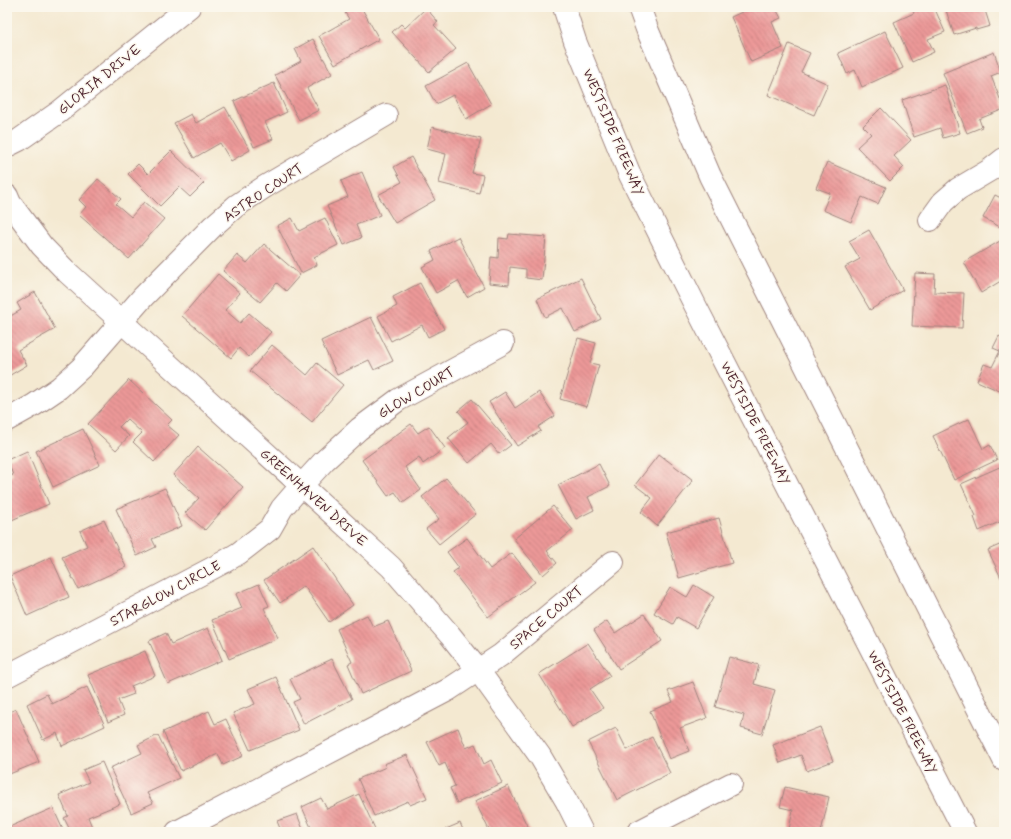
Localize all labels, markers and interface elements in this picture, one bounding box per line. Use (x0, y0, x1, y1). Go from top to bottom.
street label: GLORIA DRIVE (54, 41, 145, 119)
street label: WESTSIDE FREEWAY (578, 66, 648, 199)
street label: ASTRO COURT (220, 159, 307, 226)
street label: WESTSIDE FREEWAY (716, 359, 794, 488)
street label: GLOW COURT (375, 363, 458, 423)
street label: GREENHAVEN DRIVE (256, 445, 371, 551)
street label: STARGLOW CIRCLE (107, 557, 224, 631)
street label: SPACE COURT (506, 582, 587, 654)
street label: WESTSIDE FREEWAY (863, 648, 941, 777)

